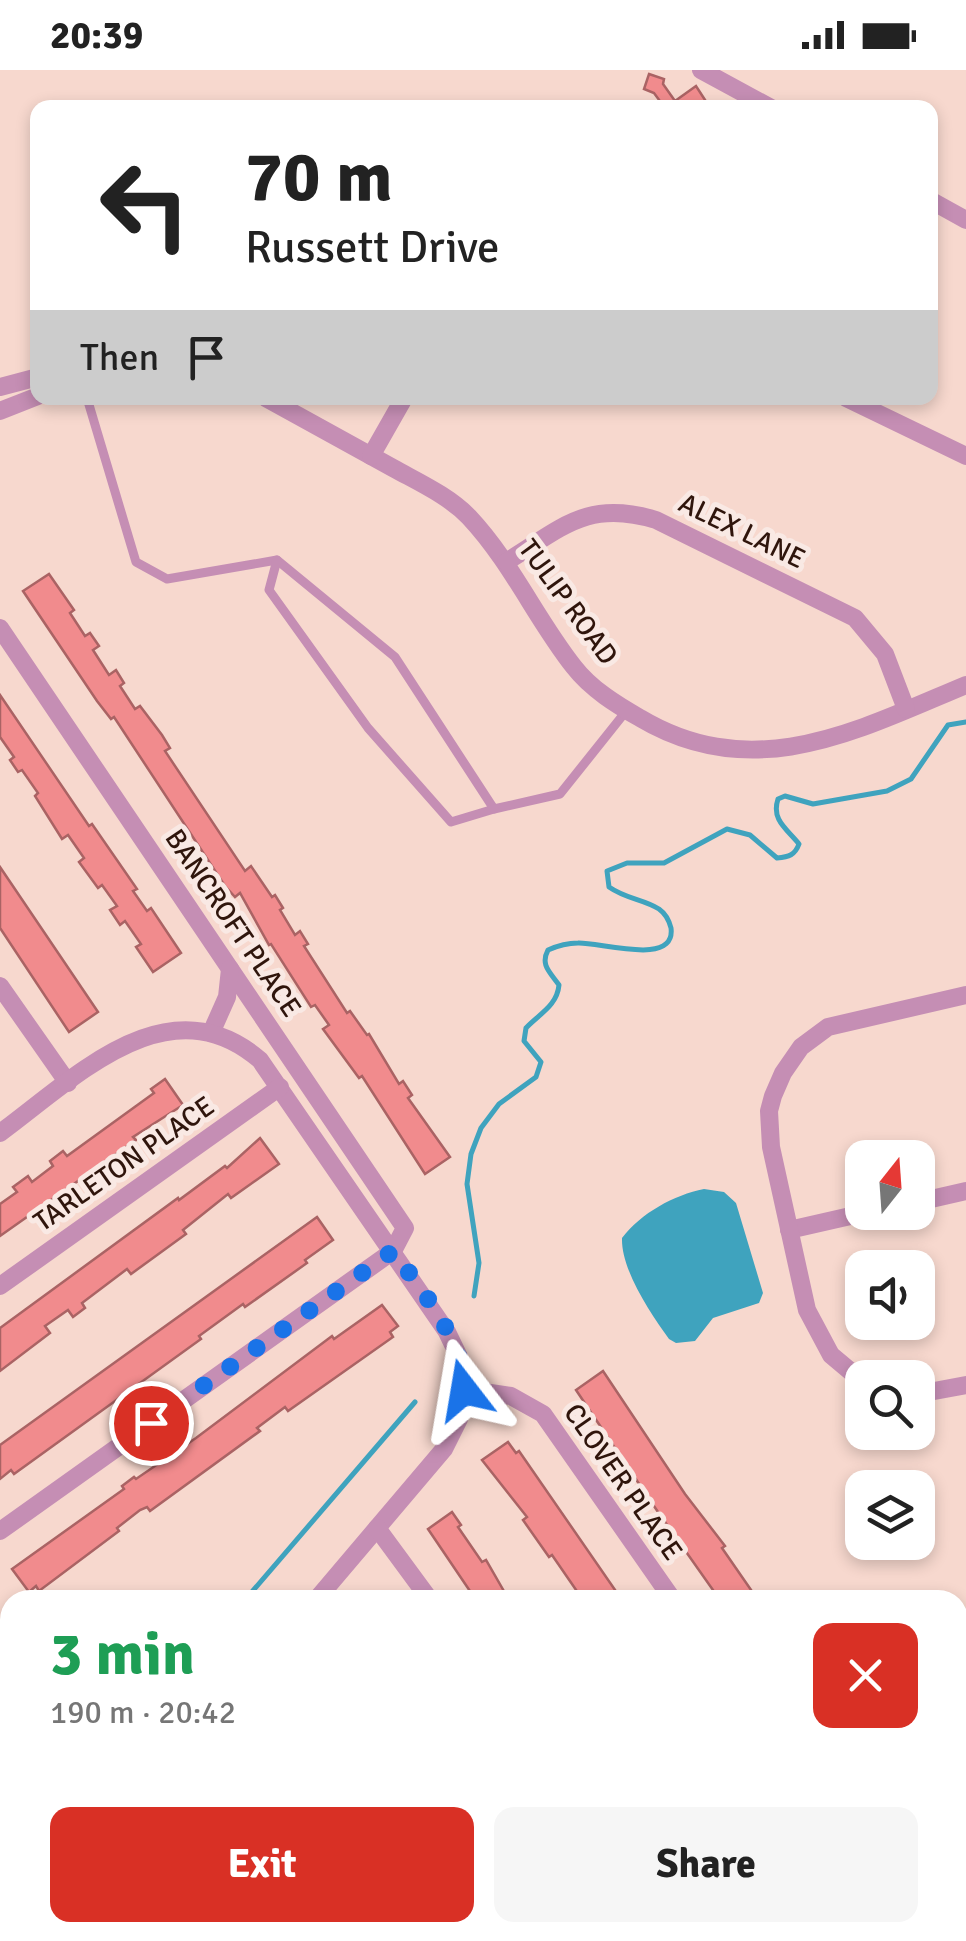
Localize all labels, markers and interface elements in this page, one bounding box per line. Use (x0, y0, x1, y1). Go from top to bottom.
text: 20:39 (50, 12, 143, 59)
text: 70 m (245, 134, 393, 220)
icon: left (80, 140, 210, 270)
text: Russett Drive (245, 220, 500, 275)
icon: arrive (179, 330, 234, 385)
text: Then (80, 334, 159, 381)
street label: ALEX LANE (673, 486, 811, 576)
street label: TULIP ROAD (511, 533, 625, 671)
street label: BANCROFT PLACE (158, 823, 308, 1023)
street label: TARLETON PLACE (27, 1089, 221, 1239)
north arrow (845, 1140, 935, 1230)
map controls (845, 1140, 935, 1560)
button: sound (845, 1250, 935, 1340)
position arrow (412, 1338, 516, 1442)
button: search (845, 1360, 935, 1450)
pin (109, 1381, 194, 1466)
icon: arrive (124, 1396, 179, 1451)
street label: CLOVER PLACE (556, 1397, 690, 1567)
button: layers (845, 1470, 935, 1560)
text: 3 min (50, 1618, 195, 1692)
button: close (813, 1623, 918, 1728)
text: 190 m · 20:42 (50, 1693, 236, 1732)
button: Exit (50, 1807, 474, 1922)
button: Share (494, 1807, 918, 1922)

